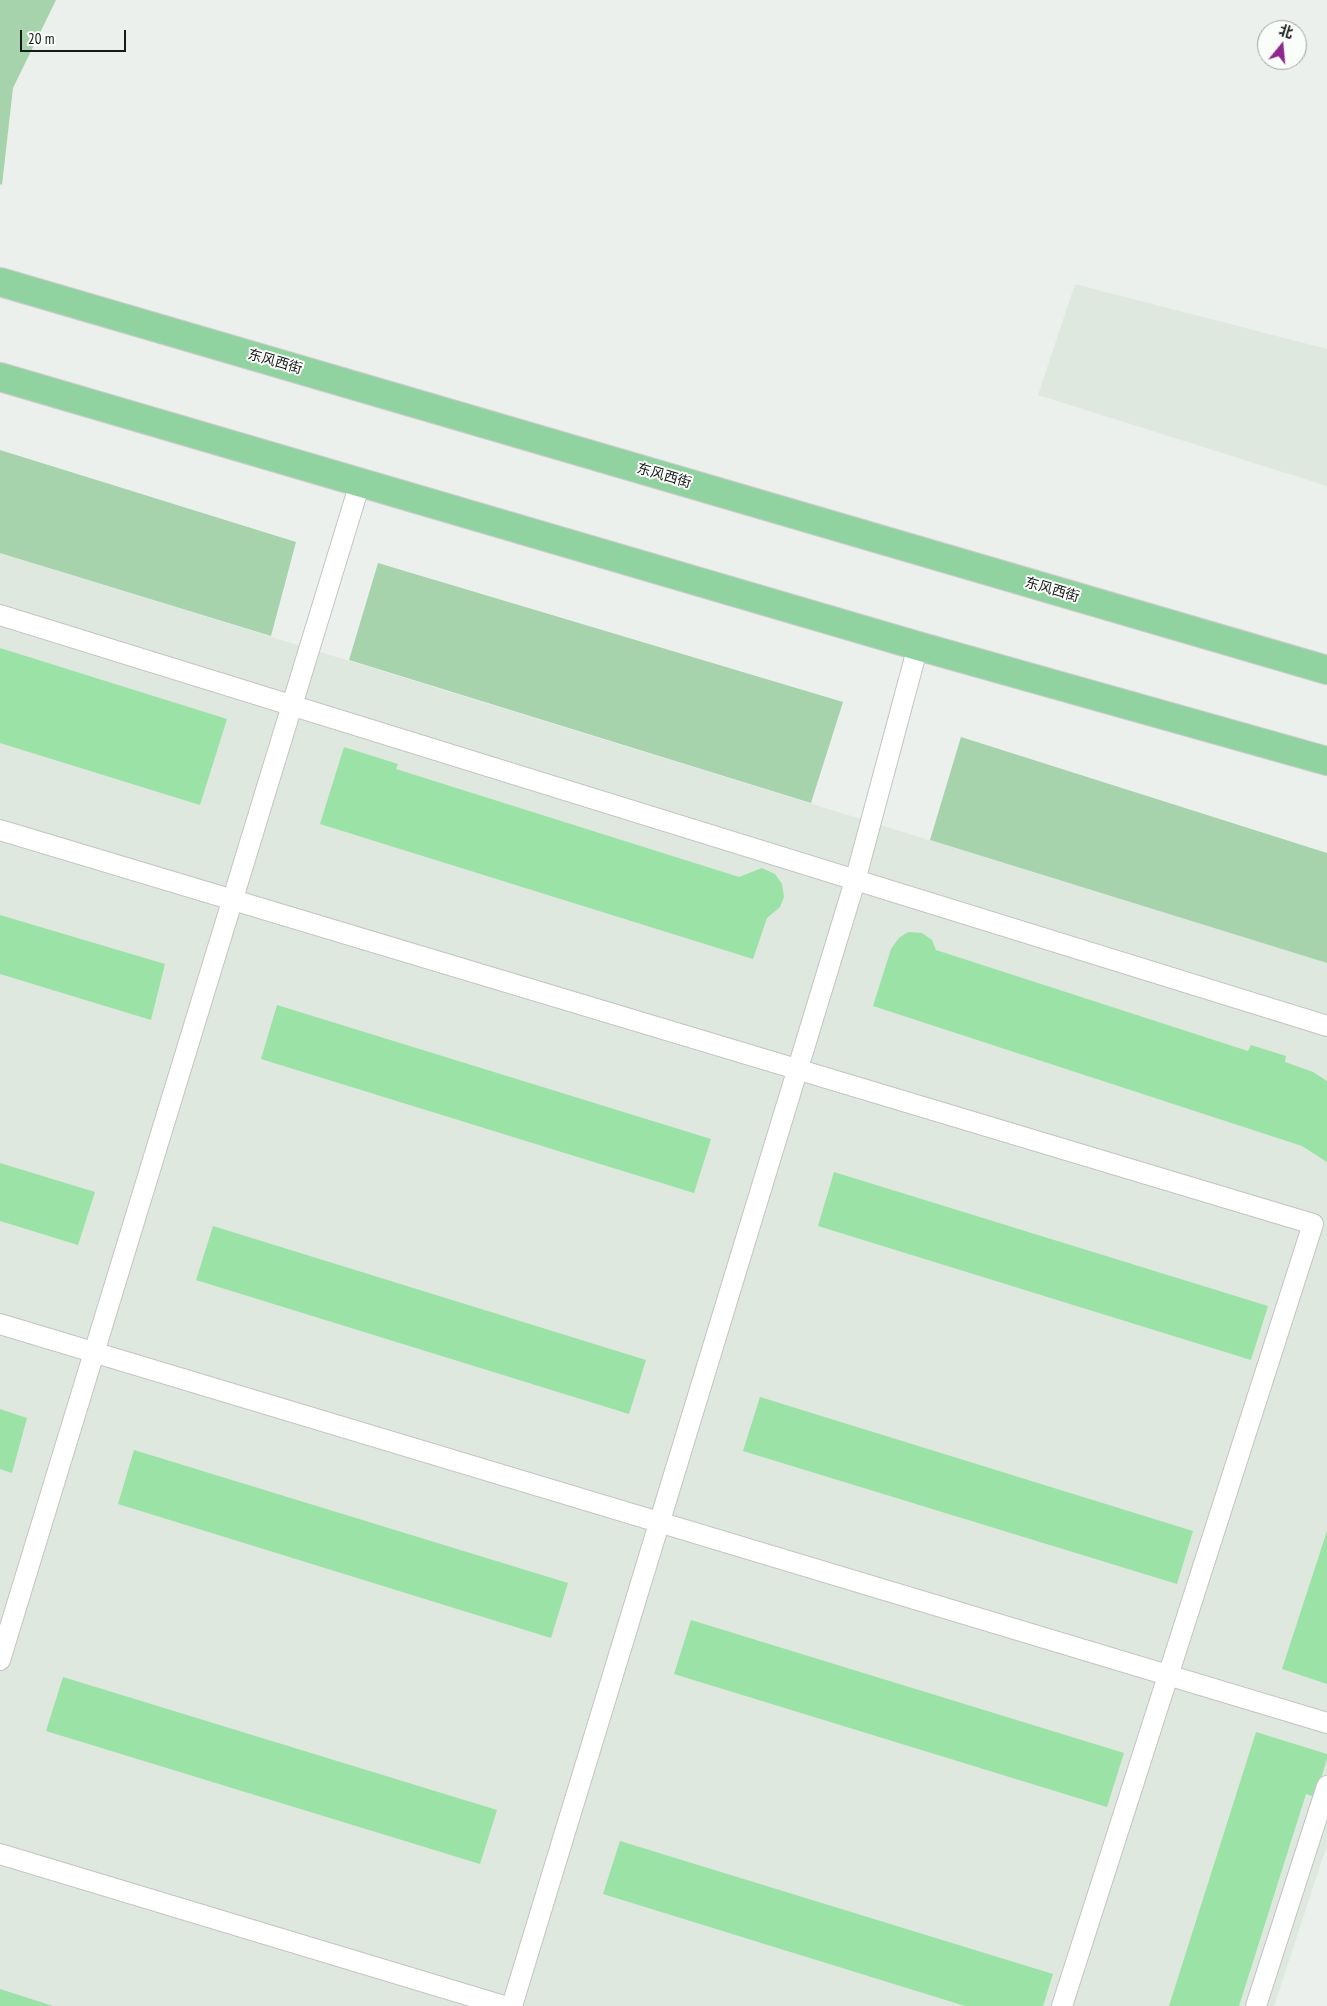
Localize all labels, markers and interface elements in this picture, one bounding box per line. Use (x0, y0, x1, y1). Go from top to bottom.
scale bar (22, 20, 129, 52)
north arrow (1257, 20, 1307, 70)
text: 北 (1277, 21, 1295, 42)
text: 20 m (28, 29, 54, 48)
street label: 东风西街 (246, 346, 304, 378)
street label: 东风西街 (635, 460, 693, 492)
street label: 东风西街 (1023, 574, 1081, 606)

